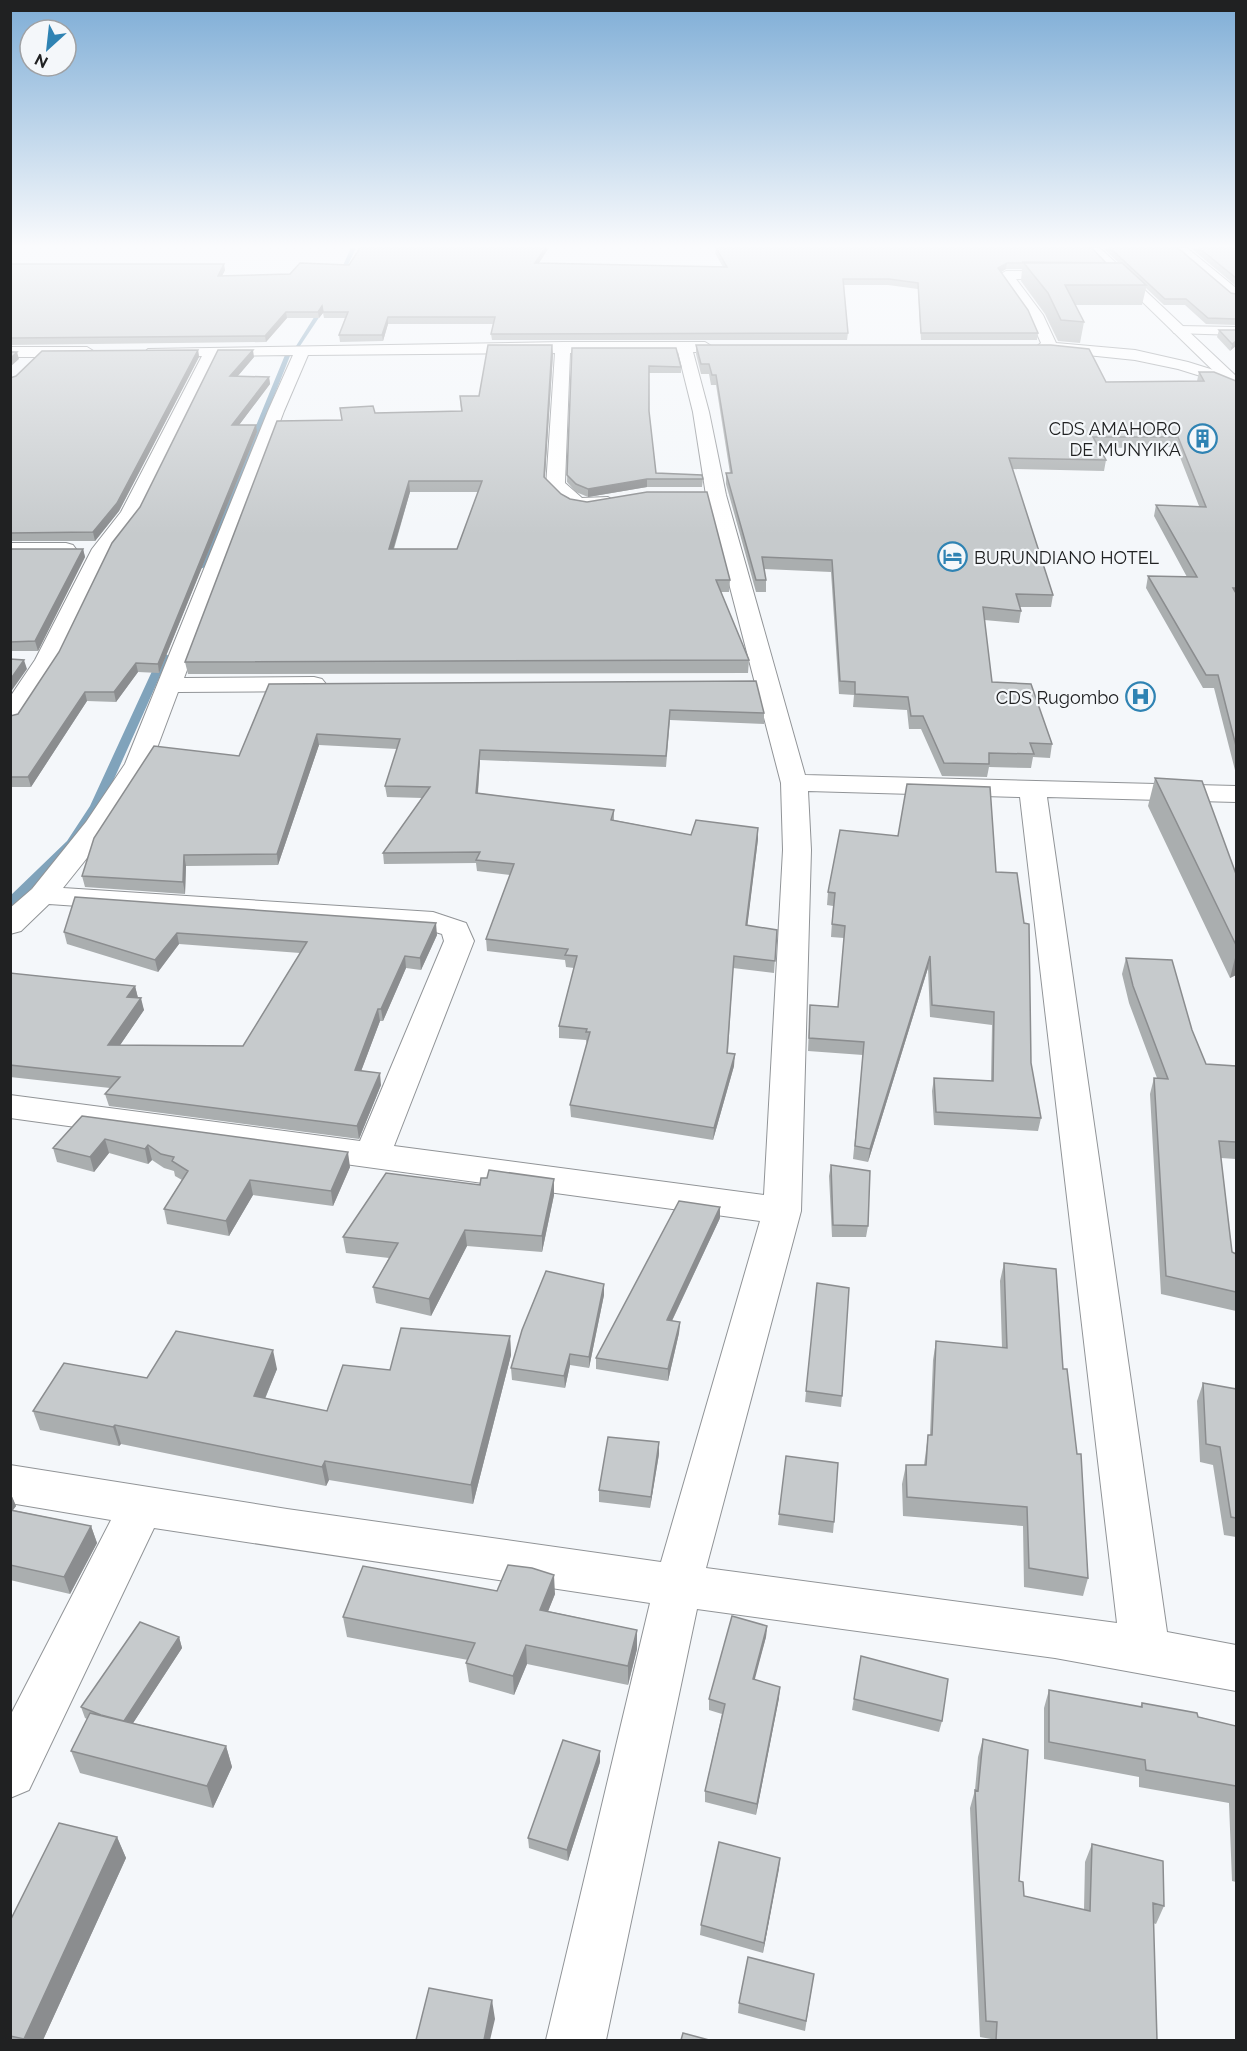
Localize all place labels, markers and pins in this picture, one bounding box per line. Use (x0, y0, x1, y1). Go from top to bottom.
place label: CDS AMAHORO DE MUNYIKA (1049, 418, 1181, 460)
building icon: CDS AMAHORO DE MUNYIKA (1186, 422, 1218, 454)
hotel icon: BURUNDIANO HOTEL (937, 541, 969, 573)
place label: BURUNDIANO HOTEL (974, 547, 1160, 568)
hospital icon: CDS Rugombo (1124, 681, 1156, 713)
place label: CDS Rugombo (996, 687, 1119, 708)

